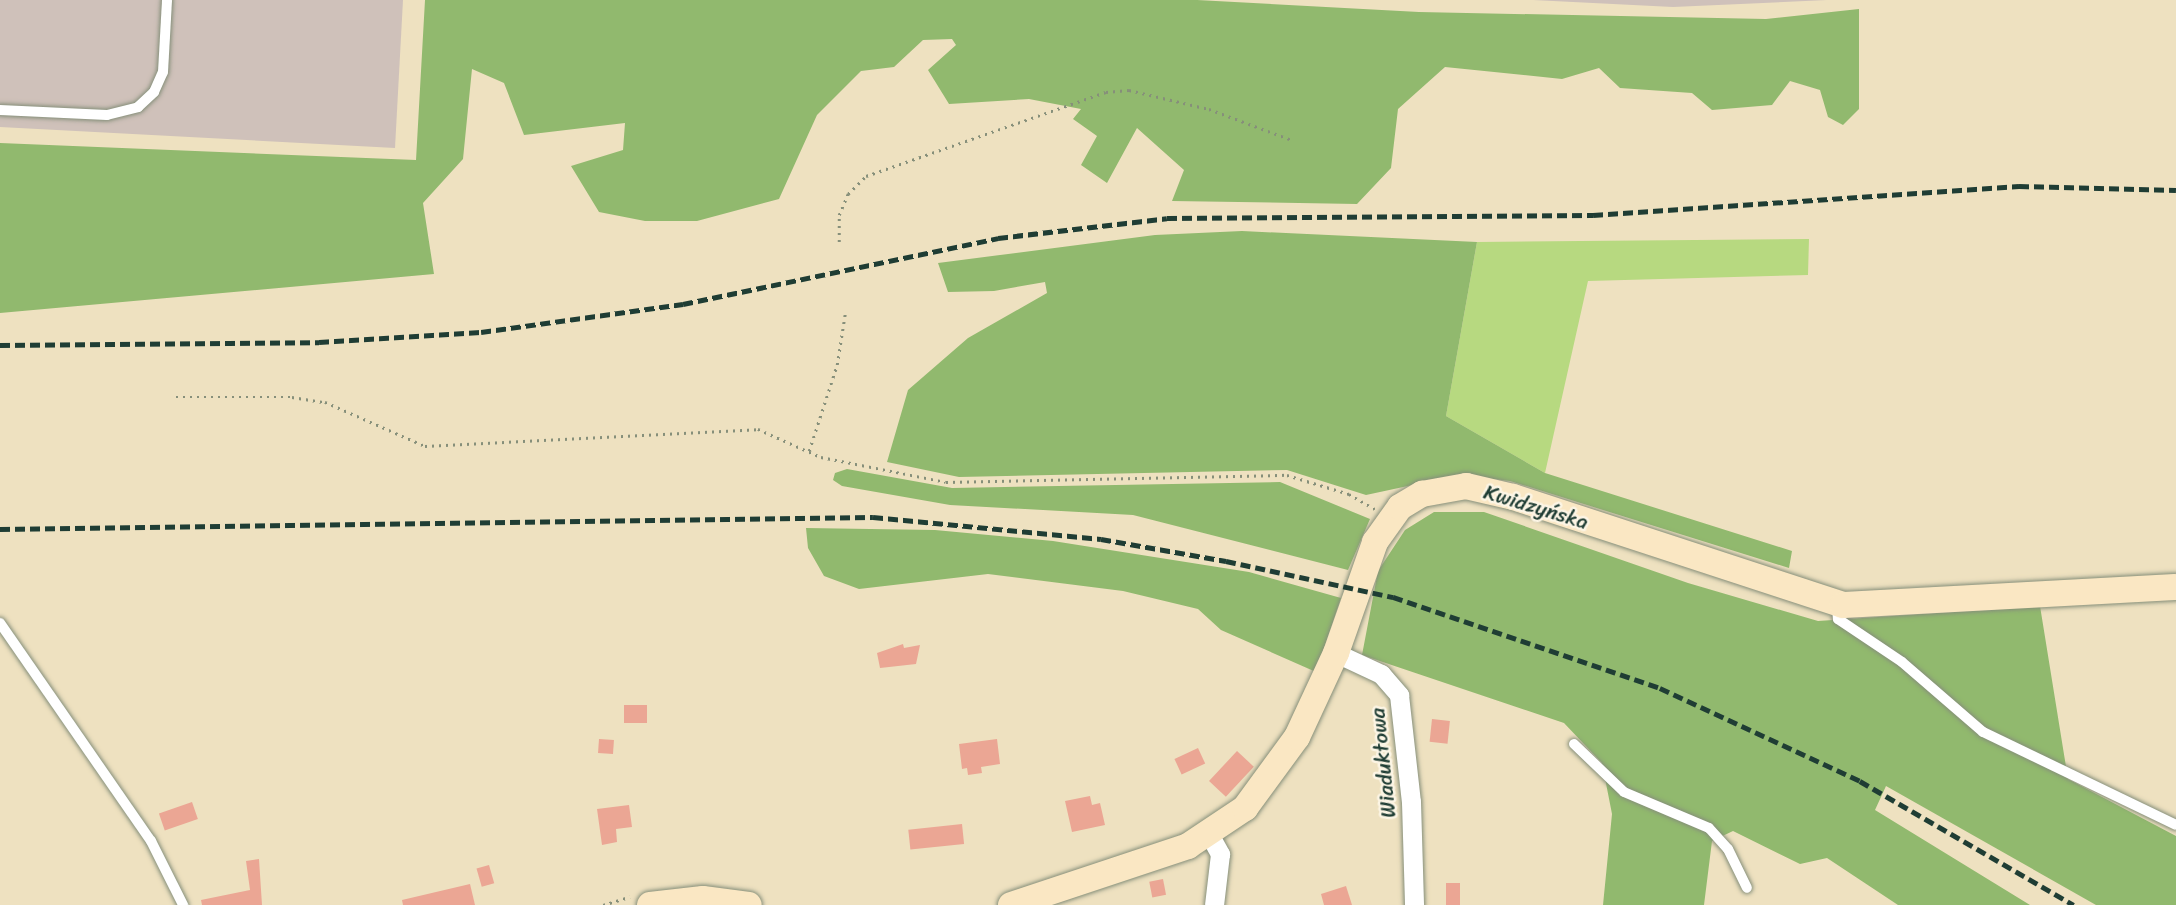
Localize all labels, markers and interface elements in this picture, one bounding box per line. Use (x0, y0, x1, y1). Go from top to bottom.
street label: Kwidzyńska (1481, 479, 1591, 535)
street label: Wiaduktowa (1365, 707, 1401, 819)

